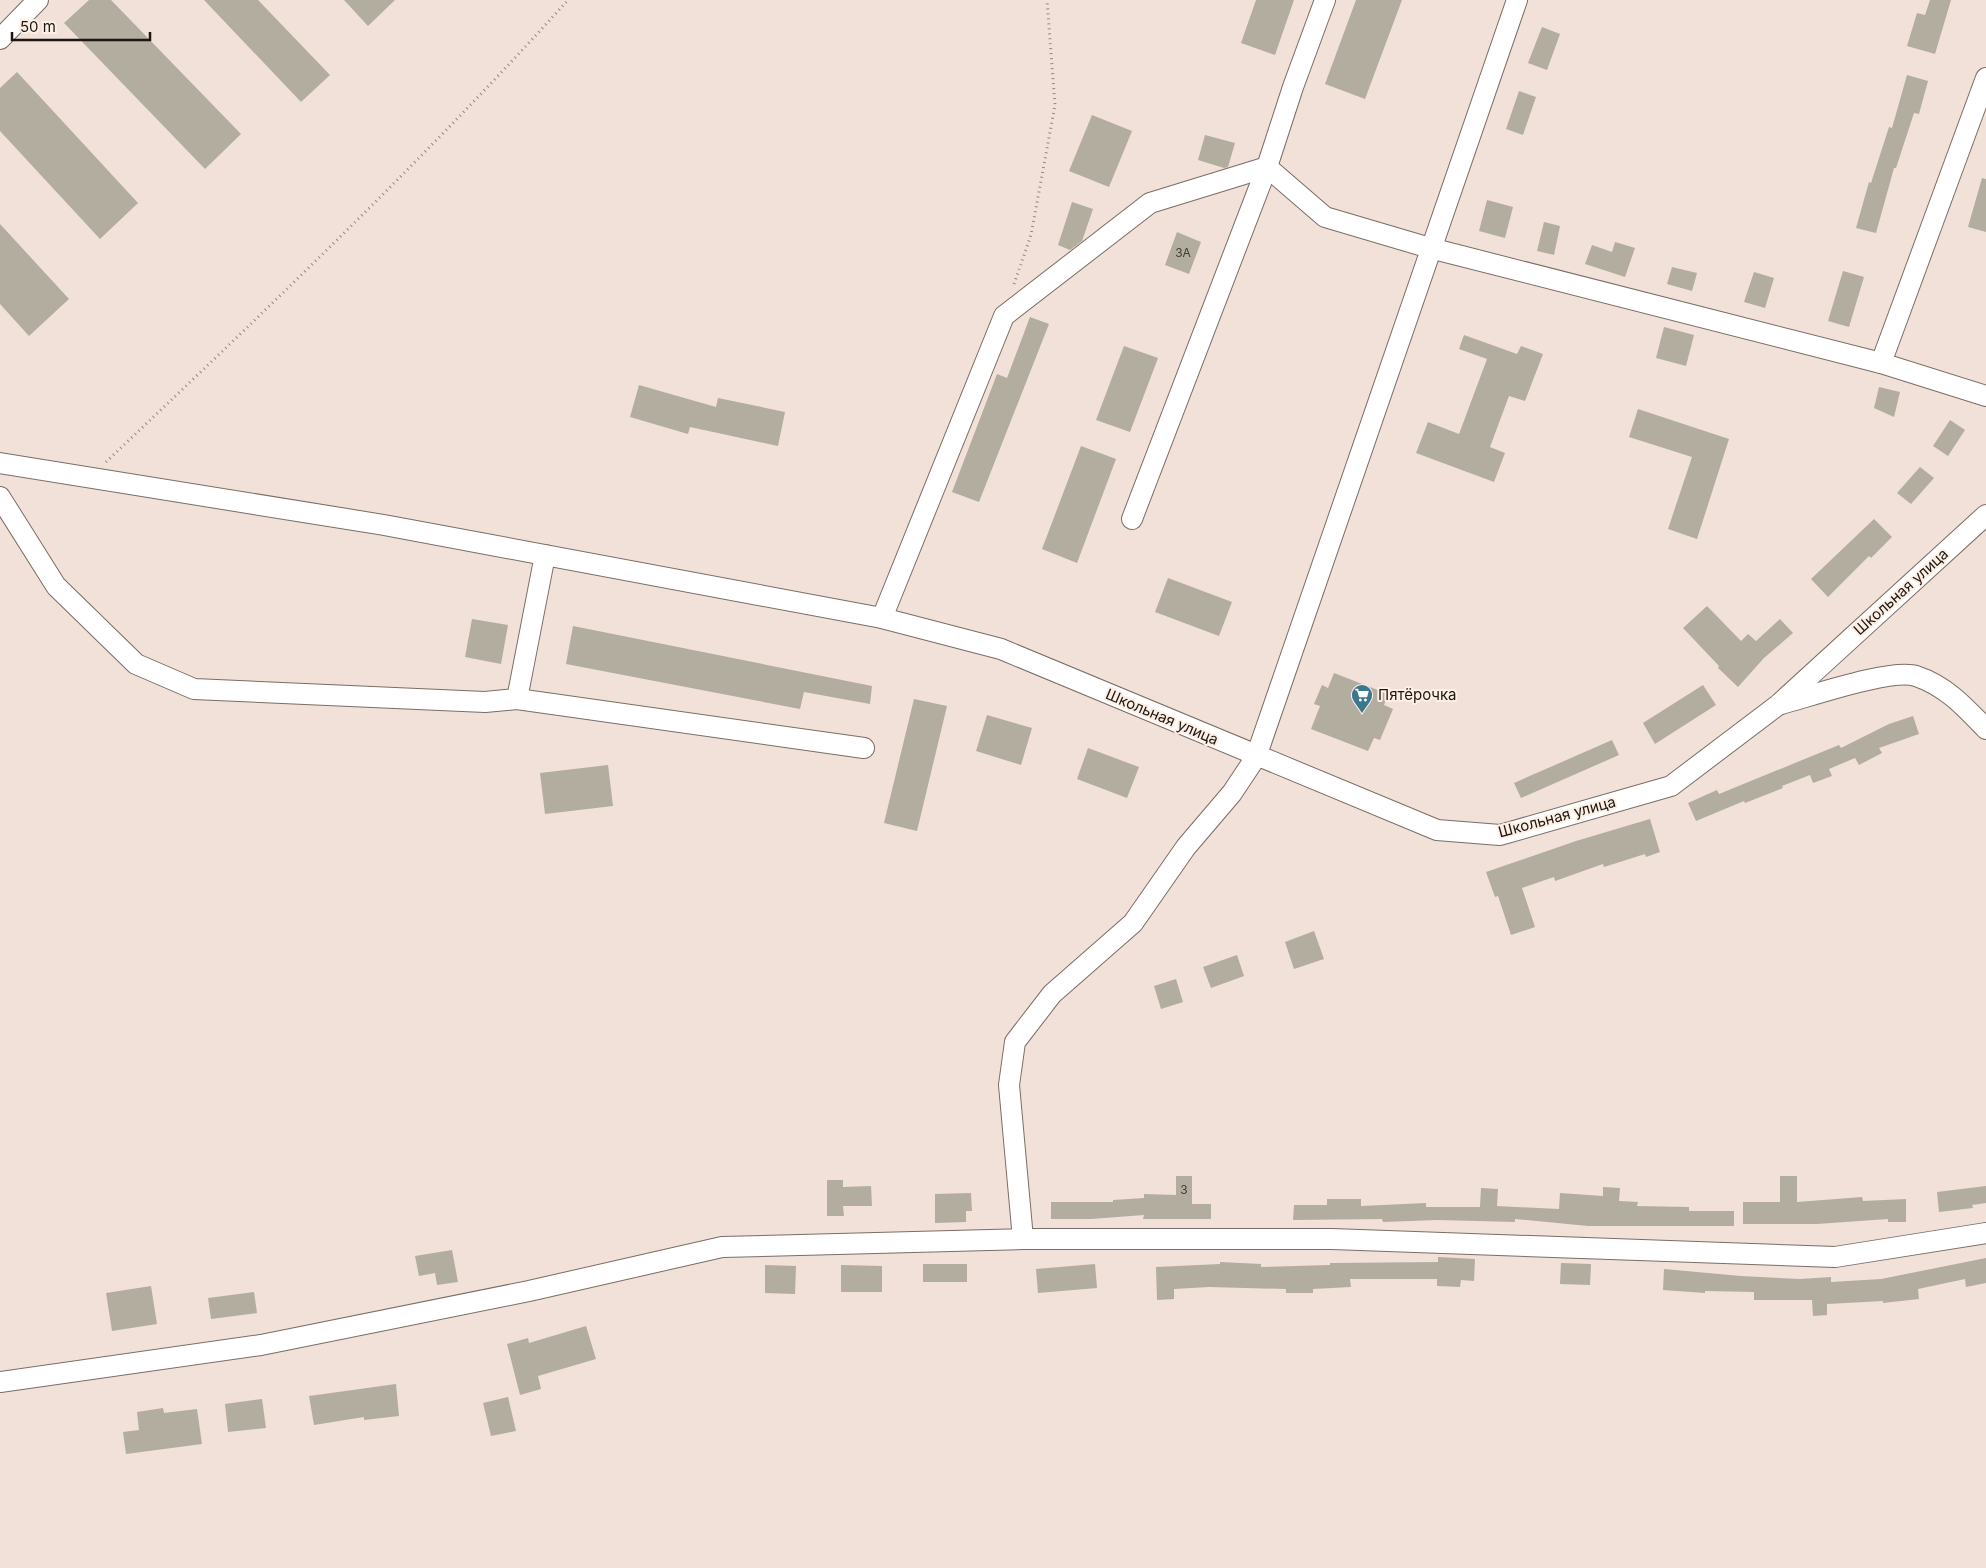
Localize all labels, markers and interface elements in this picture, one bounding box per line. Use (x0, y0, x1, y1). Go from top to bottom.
scale bar (12, 10, 150, 42)
text: 50 m (20, 17, 56, 36)
house number: 3А (1175, 245, 1191, 260)
street label: Школьная улица (1849, 544, 1952, 639)
supermarket icon: Пятёрочка (1350, 683, 1374, 714)
street label: Школьная улица (1103, 684, 1221, 749)
place label: Пятёрочка (1378, 685, 1457, 704)
street label: Школьная улица (1496, 792, 1618, 841)
house number: 3 (1180, 1182, 1188, 1197)

